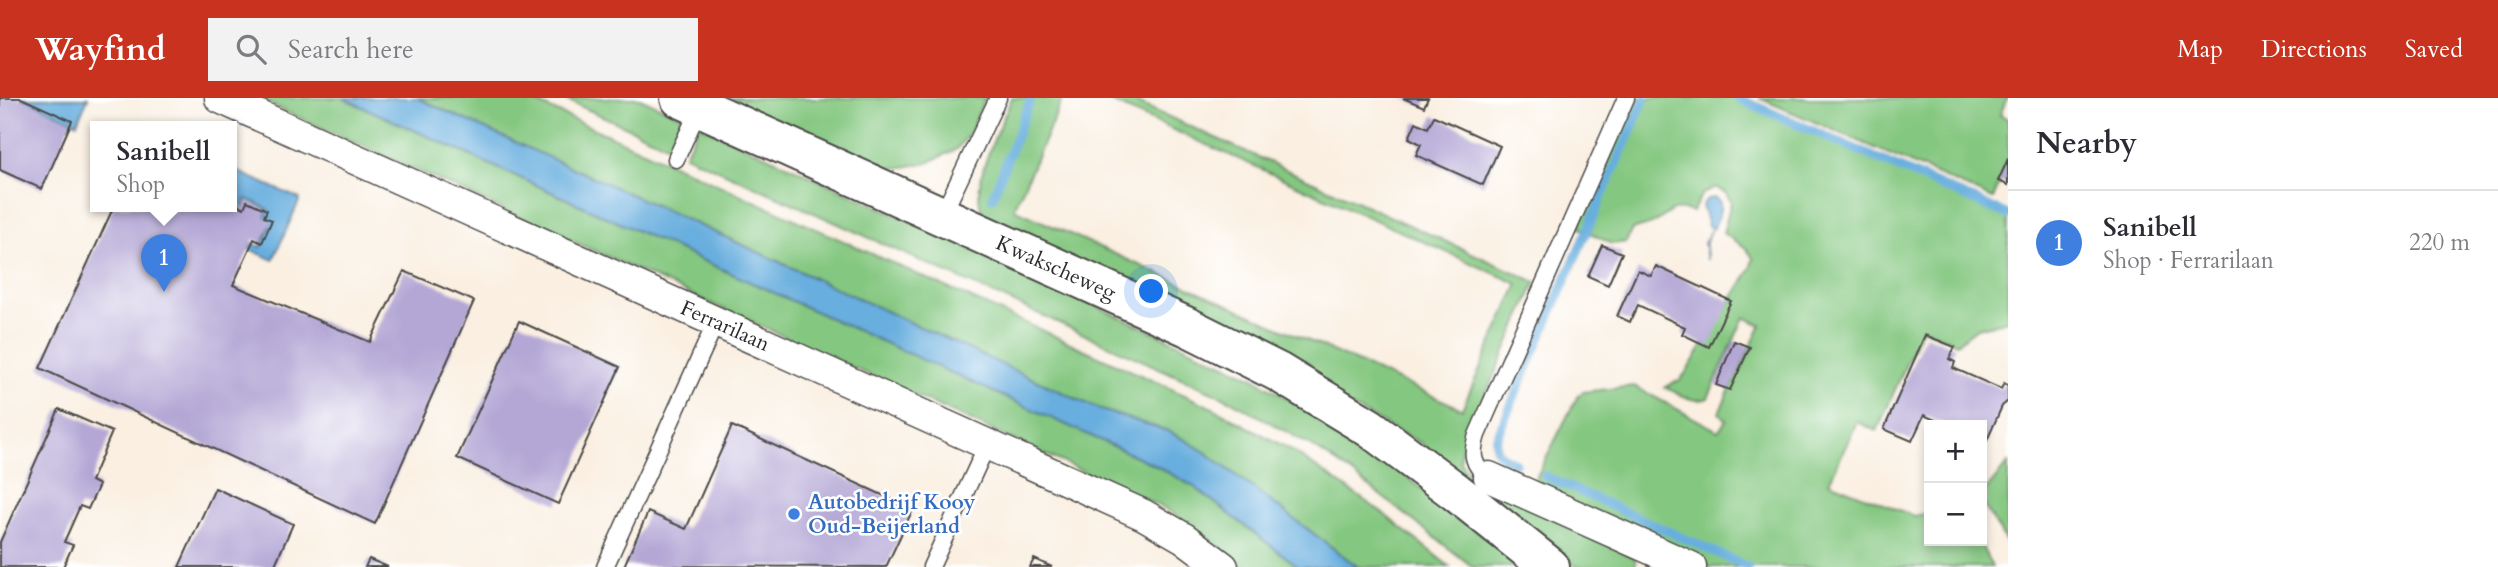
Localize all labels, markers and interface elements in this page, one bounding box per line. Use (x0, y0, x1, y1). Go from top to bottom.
search box (208, 18, 698, 81)
text: Wayfind (35, 27, 166, 72)
icon: search (232, 30, 270, 68)
text: Search here (288, 32, 414, 67)
text: Map (2177, 33, 2223, 66)
text: Directions (2261, 33, 2367, 66)
text: Saved (2405, 33, 2463, 66)
popup (90, 121, 237, 212)
text: Nearby (2036, 123, 2137, 164)
text: Sanibell (117, 134, 210, 169)
text: Shop (117, 169, 165, 200)
text: Sanibell (2103, 210, 2197, 245)
text: 1 (2053, 227, 2065, 258)
text: 220 m (2409, 227, 2470, 258)
street label: Kwakscheweg (991, 229, 1121, 307)
pin: 1 (141, 234, 187, 292)
text: Shop · Ferrarilaan (2103, 245, 2274, 276)
your location (1134, 274, 1168, 308)
street label: Ferrarilaan (676, 293, 774, 359)
map controls (1924, 420, 1987, 546)
button: + (1924, 420, 1987, 483)
button: − (1924, 483, 1987, 546)
place label: Autobedrijf Kooy Oud-Beijerland (808, 488, 975, 541)
marker: Autobedrijf Kooy Oud-Beijerland (786, 506, 802, 522)

